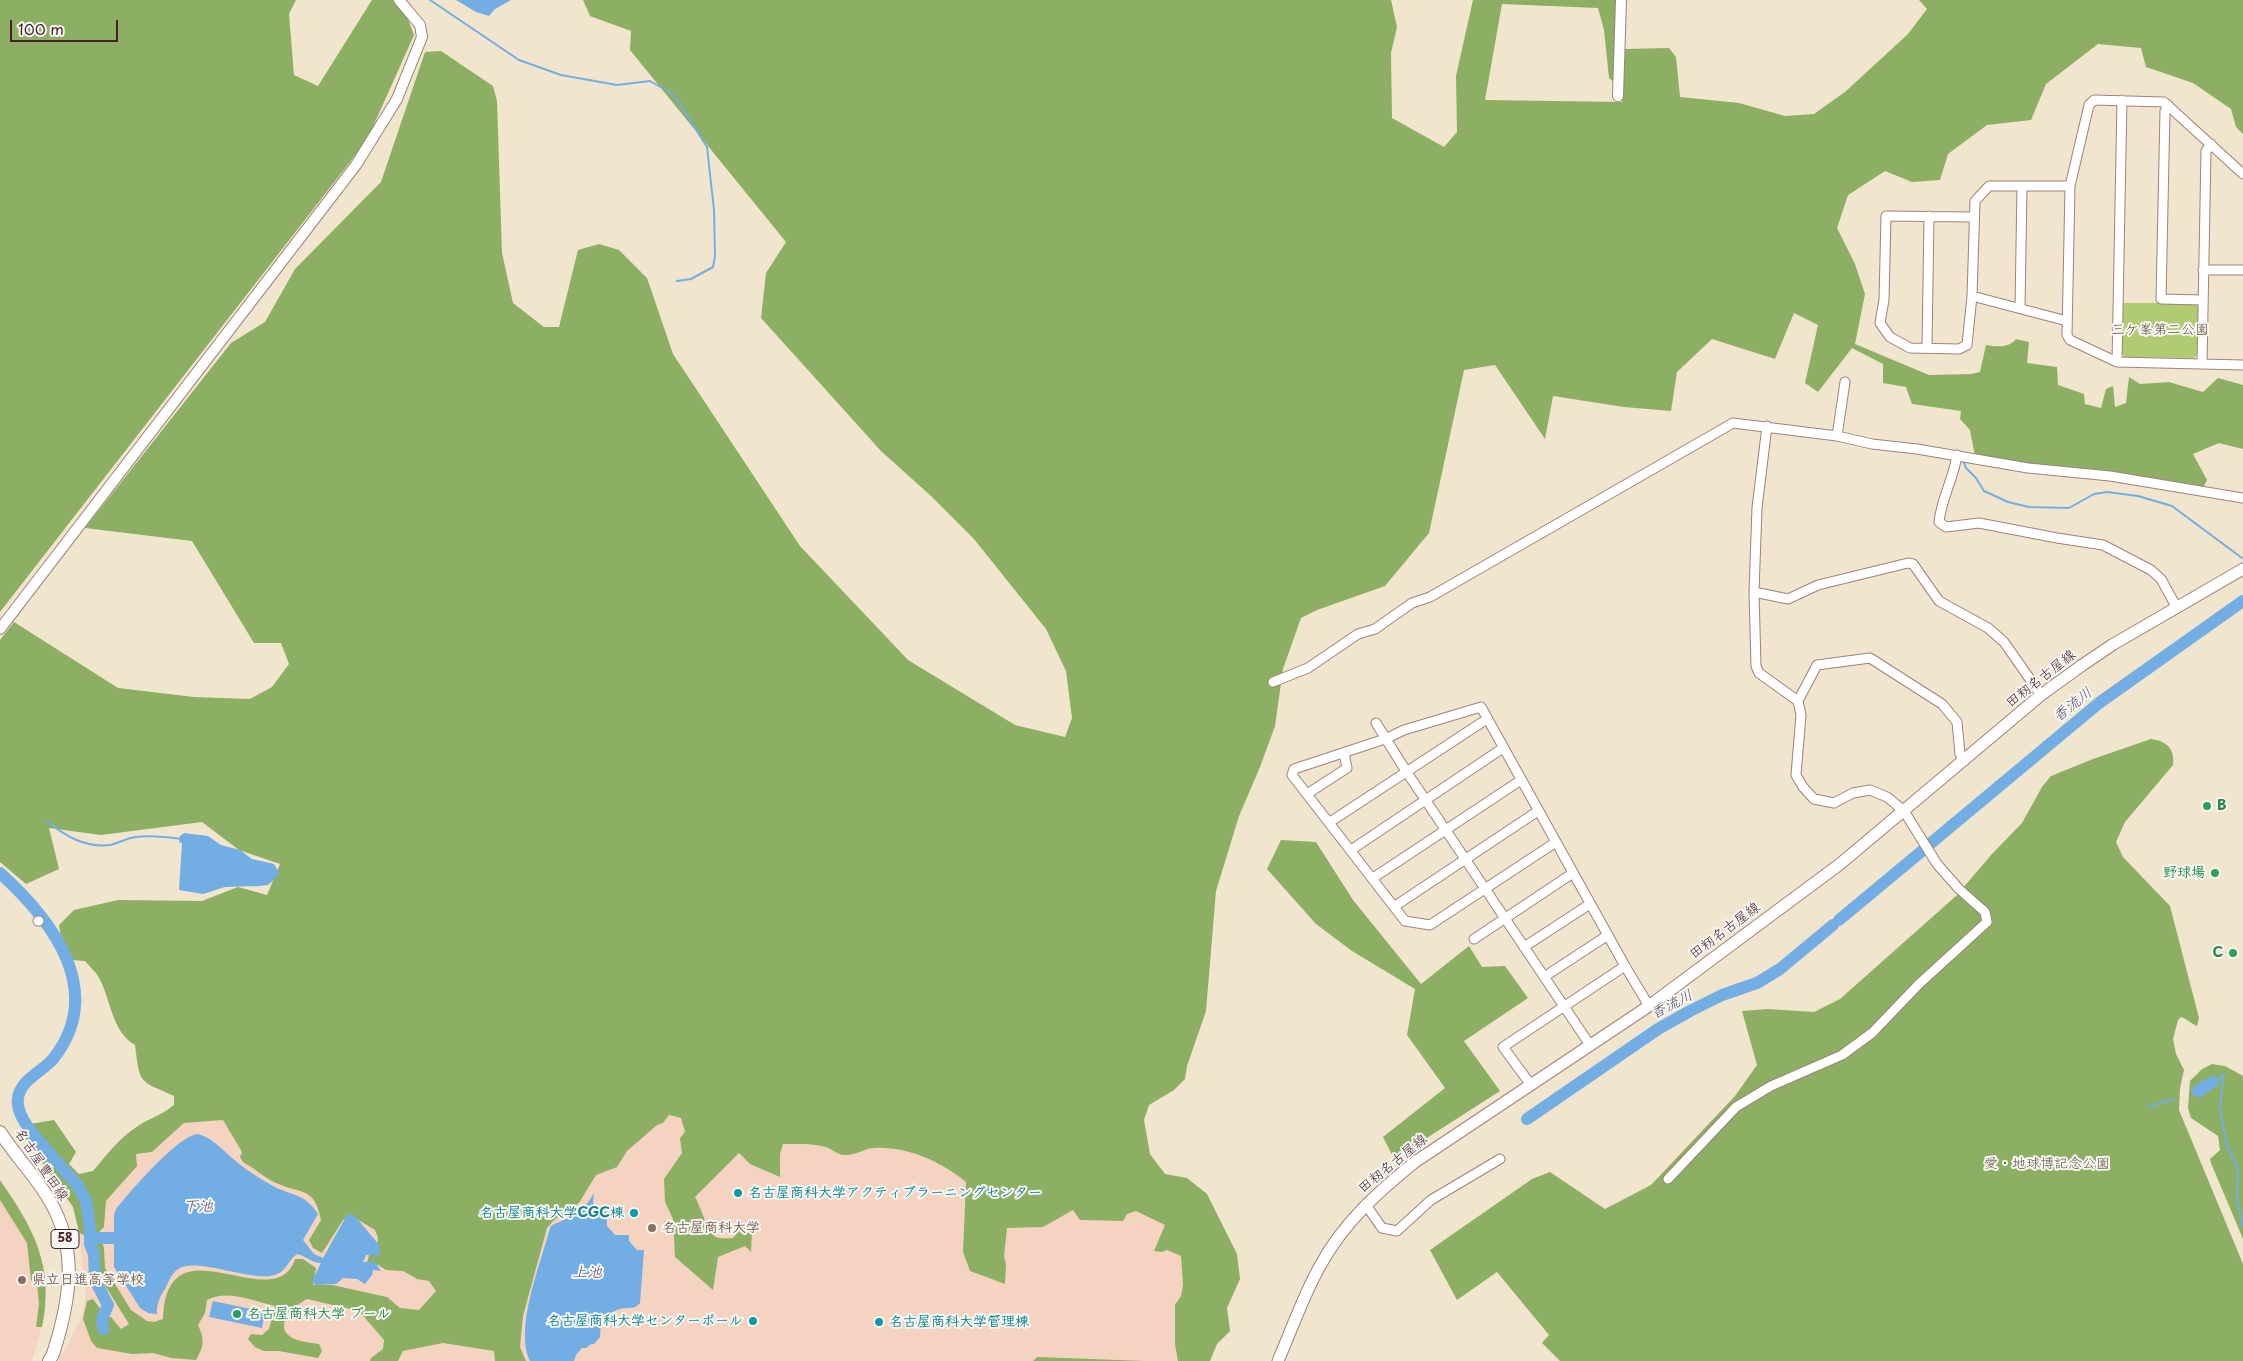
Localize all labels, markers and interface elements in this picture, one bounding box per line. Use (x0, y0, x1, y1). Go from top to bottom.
scale bar (12, 10, 120, 42)
text: 100 m (18, 17, 64, 40)
park label: 三ケ峯第二公園 (2111, 322, 2209, 338)
street label: 田籾名古屋線 (2003, 647, 2079, 711)
water label: 香流川 (2050, 684, 2096, 726)
place label: B (2217, 798, 2227, 814)
marker: B (2201, 800, 2213, 812)
place label: 野球場 (2163, 865, 2205, 881)
marker: 野球場 (2209, 867, 2221, 879)
street label: 田籾名古屋線 (1686, 899, 1764, 963)
place label: C (2212, 945, 2223, 961)
marker: C (2227, 947, 2239, 959)
water label: 香流川 (1648, 987, 1696, 1023)
street label: 名古屋豊田線 (11, 1125, 71, 1205)
street label: 田籾名古屋線 (1355, 1131, 1431, 1197)
park label: 愛・地球博記念公園 (1984, 1156, 2110, 1172)
place label: 名古屋商科大学アクティブラーニングセンター (748, 1185, 1042, 1201)
marker: 名古屋商科大学アクティブラーニングセンター (732, 1187, 744, 1199)
water label: 下池 (183, 1198, 213, 1216)
place label: 名古屋商科大学CGC棟 (480, 1205, 624, 1221)
marker: 名古屋商科大学CGC棟 (628, 1207, 640, 1219)
place label: 名古屋商科大学 (662, 1220, 760, 1236)
marker: 名古屋商科大学 (646, 1222, 658, 1234)
road number: 58 (51, 1230, 79, 1248)
water label: 上池 (572, 1264, 602, 1282)
place label: 県立日進高等学校 (32, 1272, 144, 1288)
marker: 県立日進高等学校 (16, 1274, 28, 1286)
place label: 名古屋商科大学 プール (247, 1306, 391, 1322)
marker: 名古屋商科大学 プール (231, 1308, 243, 1320)
place label: 名古屋商科大学センターポール (547, 1313, 743, 1329)
place label: 名古屋商科大学管理棟 (889, 1314, 1029, 1330)
marker: 名古屋商科大学センターポール (747, 1315, 759, 1327)
marker: 名古屋商科大学管理棟 (873, 1316, 885, 1328)

